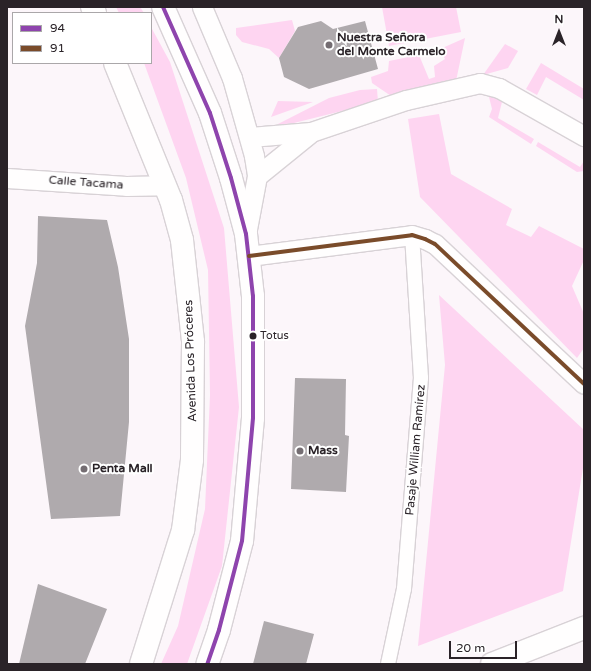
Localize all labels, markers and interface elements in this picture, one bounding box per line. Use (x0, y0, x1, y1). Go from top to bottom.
legend (12, 12, 152, 64)
north arrow (539, 12, 579, 52)
text: N (555, 13, 563, 26)
text: 94 (50, 21, 65, 35)
place label: Nuestra Señora del Monte Carmelo (337, 31, 446, 59)
marker: Nuestra Señora del Monte Carmelo (324, 40, 334, 50)
text: 91 (50, 41, 65, 55)
street label: Calle Tacama (48, 173, 124, 193)
street label: Avenida Los Próceres (182, 300, 200, 422)
place label: Totus (260, 329, 289, 343)
marker: Totus (248, 331, 258, 341)
street label: Pasaje William Ramírez (403, 384, 429, 516)
place label: Mass (308, 444, 338, 458)
marker: Mass (295, 446, 305, 456)
place label: Penta Mall (92, 462, 153, 476)
marker: Penta Mall (79, 464, 89, 474)
scale bar (451, 633, 519, 659)
text: 20 m (456, 641, 485, 655)

